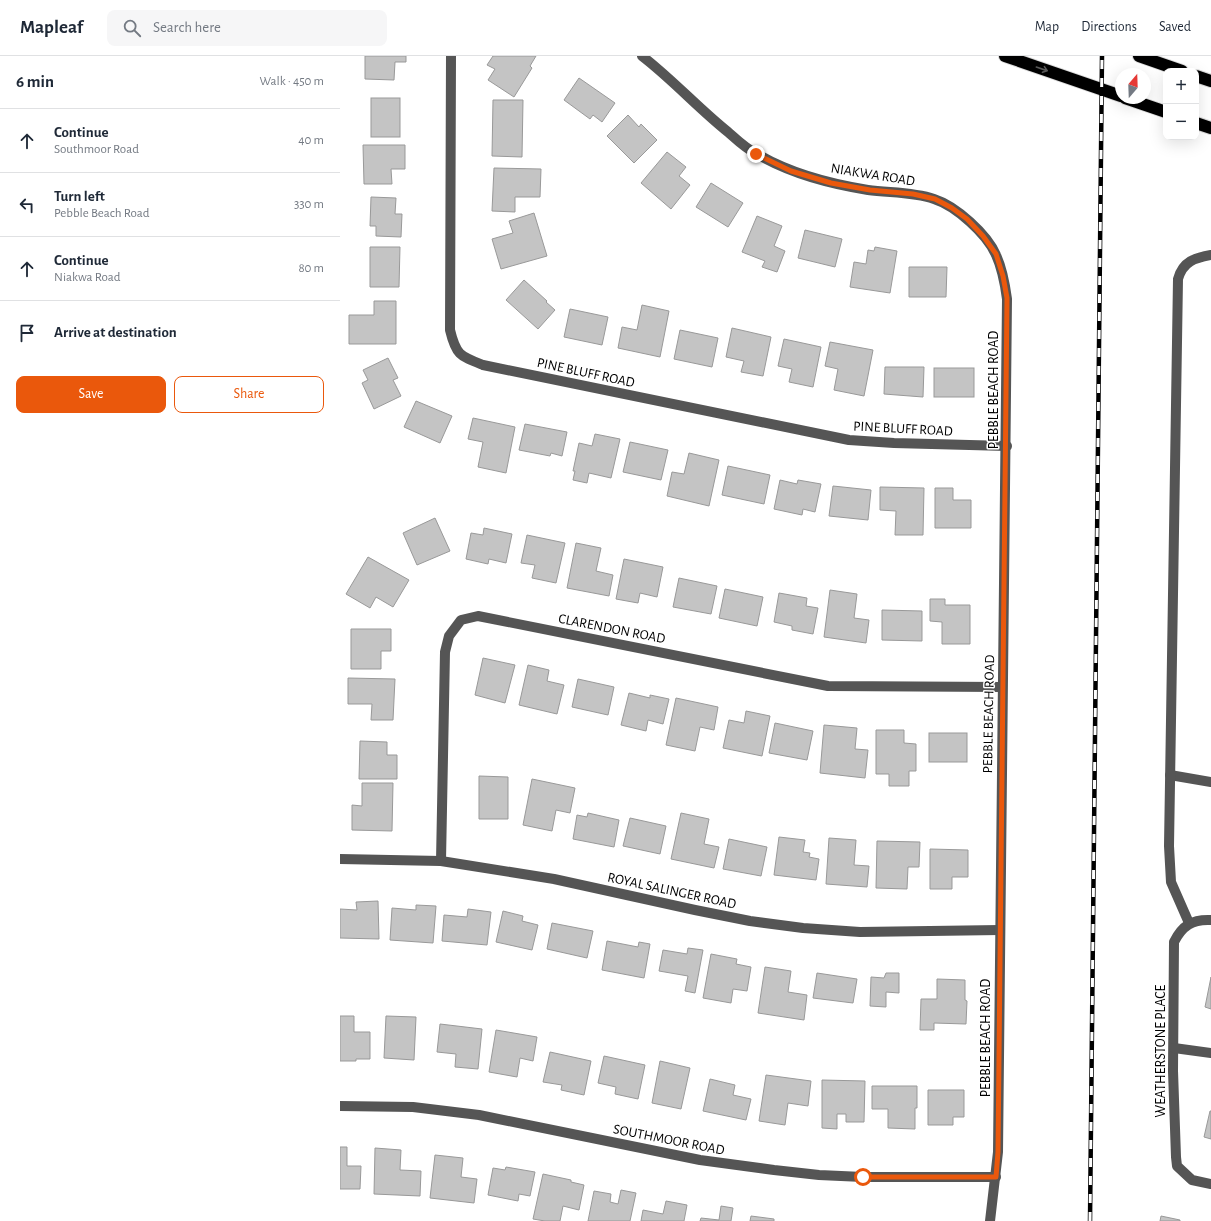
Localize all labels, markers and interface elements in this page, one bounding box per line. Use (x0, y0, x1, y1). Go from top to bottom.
search box (107, 10, 387, 46)
icon: search (121, 17, 143, 39)
text: Mapleaf (20, 18, 83, 37)
text: Search here (153, 20, 221, 35)
text: Map (1035, 20, 1059, 34)
text: Directions (1081, 20, 1137, 34)
text: Saved (1159, 20, 1191, 34)
one-way arrow (1035, 66, 1048, 73)
north arrow (1115, 68, 1151, 104)
map controls (1163, 68, 1199, 140)
button: + (1163, 68, 1199, 104)
text: 6 min (16, 73, 54, 90)
text: Walk · 450 m (260, 75, 324, 88)
button: − (1163, 104, 1199, 140)
text: Continue (54, 125, 109, 140)
icon: ahead (16, 130, 38, 152)
text: 40 m (298, 134, 324, 147)
text: Southmoor Road (54, 143, 139, 156)
route end (747, 145, 765, 163)
street label: NIAKWA ROAD (830, 161, 916, 189)
text: Turn left (54, 189, 105, 204)
icon: left (16, 194, 38, 216)
text: 330 m (294, 198, 324, 211)
text: Pebble Beach Road (54, 207, 150, 220)
text: Continue (54, 253, 109, 268)
icon: ahead (16, 258, 38, 280)
text: 80 m (298, 262, 324, 275)
text: Niakwa Road (54, 271, 121, 284)
icon: arrive (16, 322, 38, 344)
text: Arrive at destination (54, 325, 177, 340)
street label: PEBBLE BEACH ROAD (987, 331, 1001, 449)
street label: PINE BLUFF ROAD (536, 356, 636, 390)
button: Save (16, 376, 166, 413)
button: Share (174, 376, 324, 413)
street label: PINE BLUFF ROAD (853, 419, 953, 439)
street label: CLARENDON ROAD (557, 612, 666, 646)
street label: PEBBLE BEACH ROAD (981, 655, 997, 773)
street label: ROYAL SALINGER ROAD (606, 870, 737, 911)
street label: PEBBLE BEACH ROAD (979, 979, 993, 1097)
street label: WEATHERSTONE PLACE (1154, 984, 1168, 1117)
street label: SOUTHMOOR ROAD (612, 1122, 726, 1158)
route start (854, 1168, 872, 1186)

